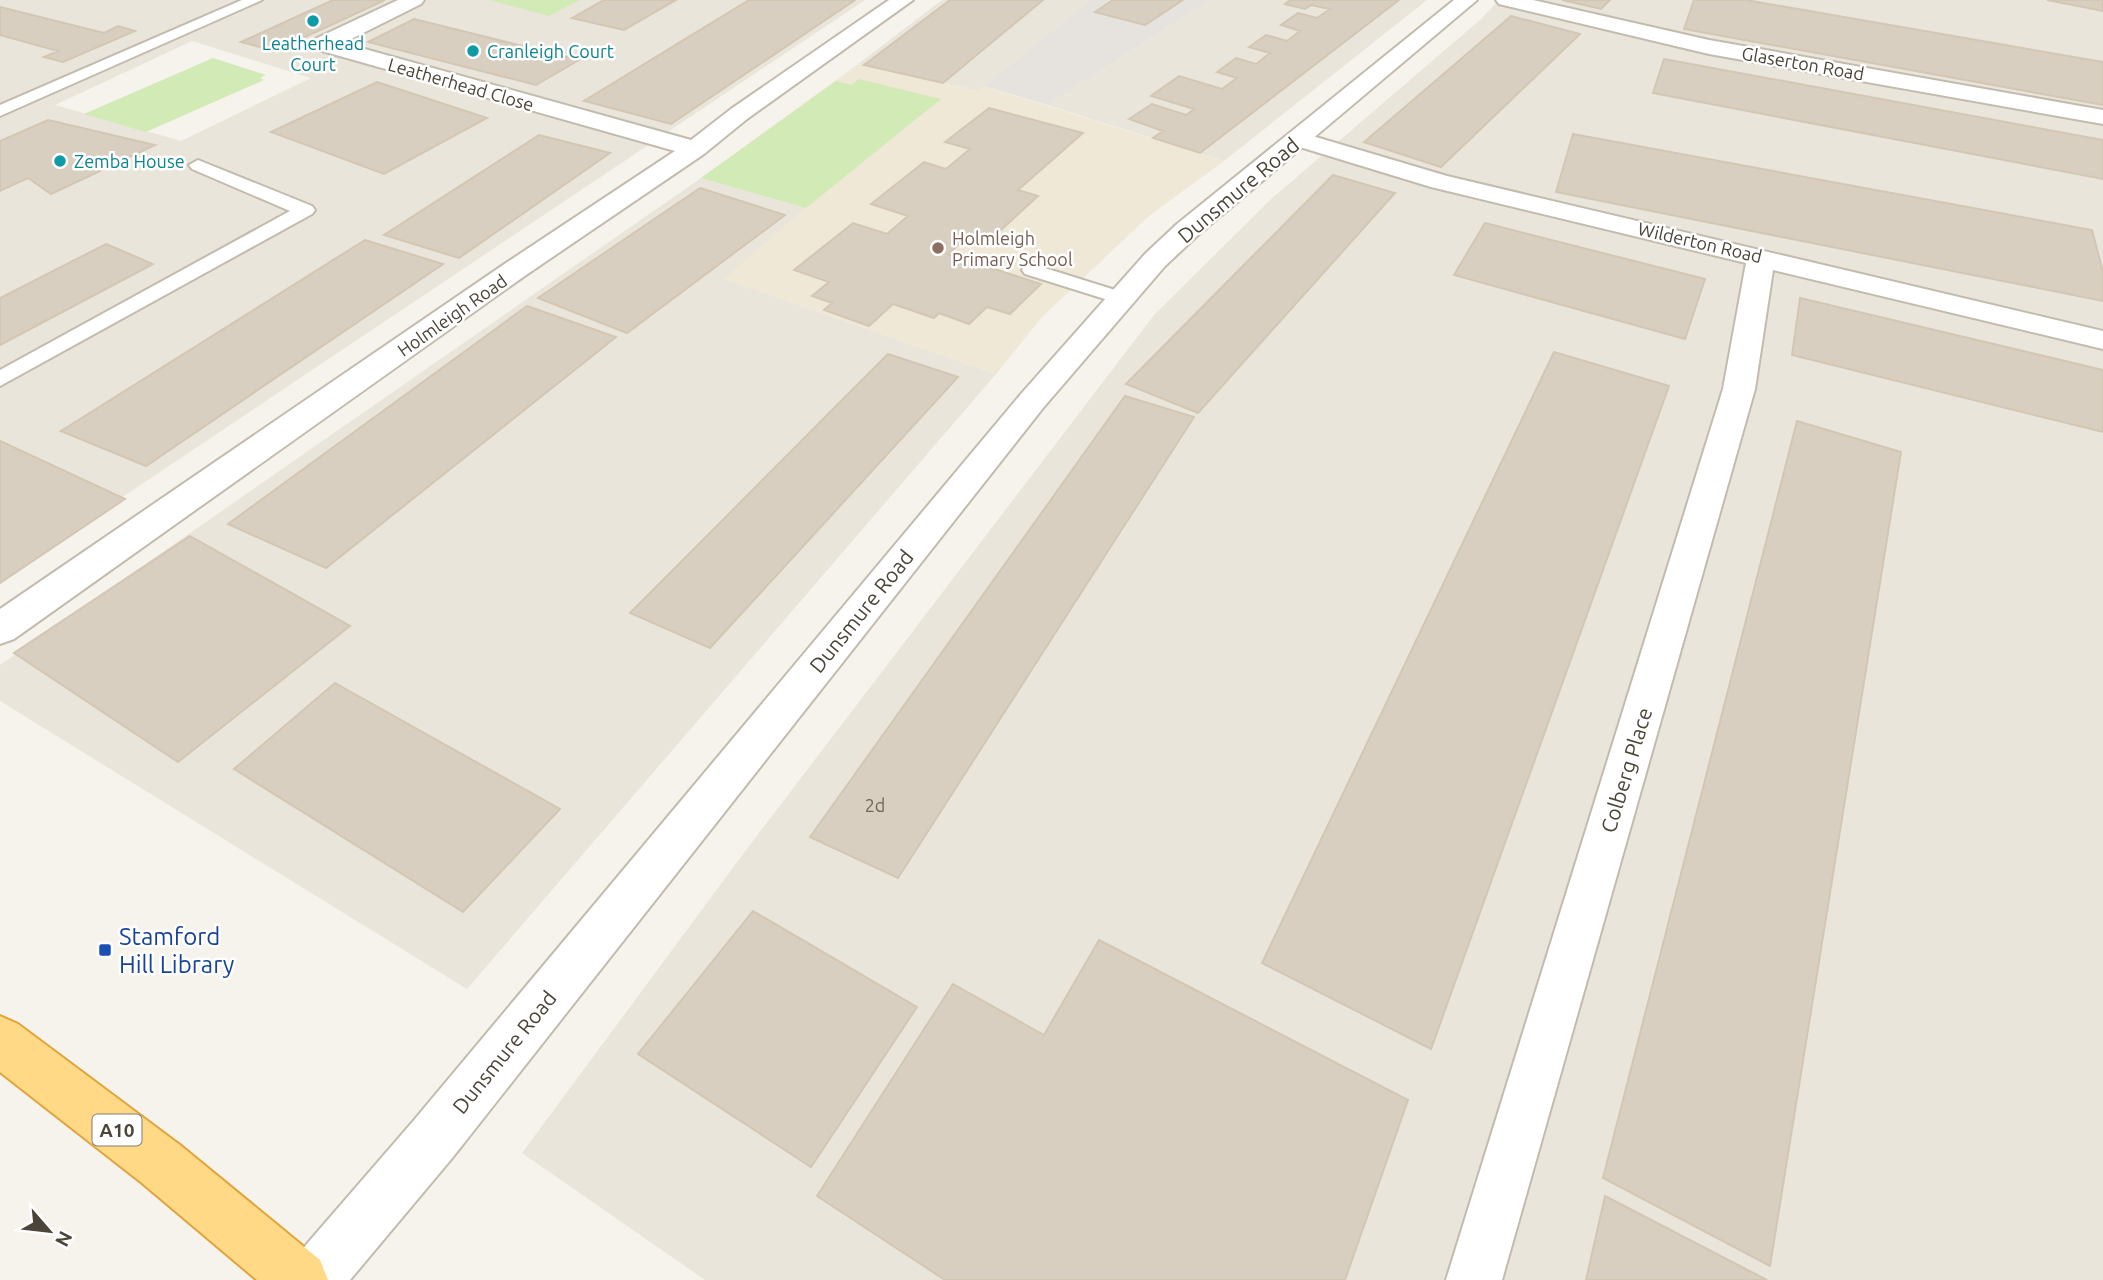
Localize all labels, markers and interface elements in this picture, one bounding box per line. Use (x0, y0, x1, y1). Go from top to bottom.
marker: Leatherhead Court (305, 13, 321, 29)
place label: Leatherhead Court (262, 33, 364, 74)
place label: Cranleigh Court (487, 41, 614, 61)
street label: Glaserton Road (1740, 42, 1866, 84)
marker: Cranleigh Court (465, 43, 481, 59)
street label: Leatherhead Close (386, 54, 536, 114)
street label: Dunsmure Road (1173, 132, 1303, 248)
place label: Zemba House (74, 151, 185, 171)
marker: Zemba House (52, 153, 68, 169)
street label: Wilderton Road (1636, 218, 1764, 266)
place label: Holmleigh Primary School (952, 228, 1073, 269)
marker: Holmleigh Primary School (930, 240, 946, 256)
street label: Holmleigh Road (394, 270, 510, 360)
street label: Dunsmure Road (804, 545, 918, 677)
street label: Colberg Place (1596, 705, 1656, 835)
house number: 2d (865, 795, 885, 815)
place label: Stamford Hill Library (119, 923, 235, 978)
marker: Stamford Hill Library (97, 942, 113, 958)
street label: Dunsmure Road (447, 986, 561, 1118)
road number: A10 (92, 1114, 142, 1146)
north arrow (14, 1196, 84, 1266)
text: N (51, 1228, 77, 1250)

